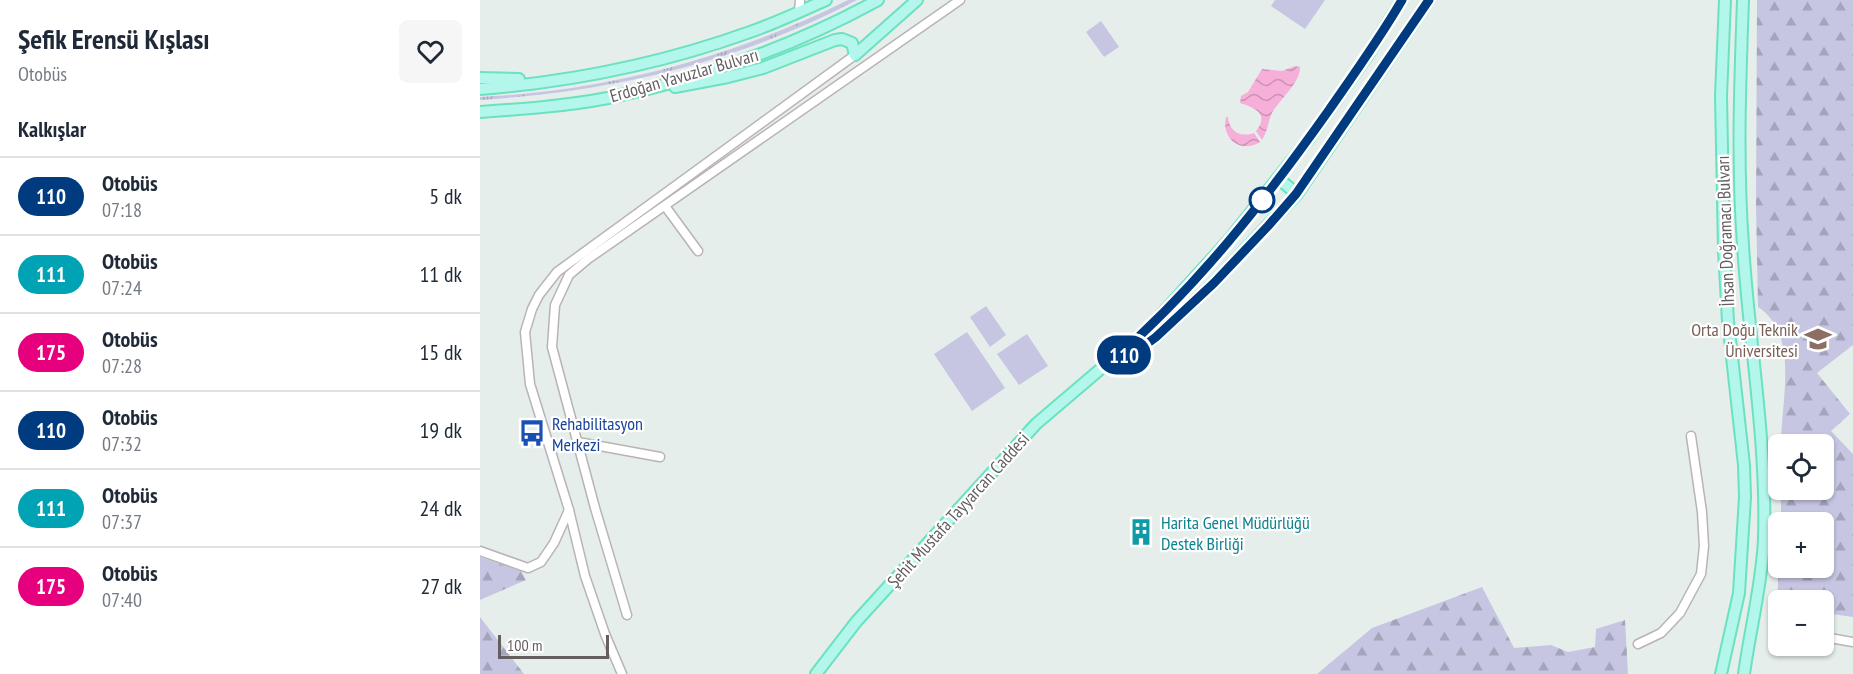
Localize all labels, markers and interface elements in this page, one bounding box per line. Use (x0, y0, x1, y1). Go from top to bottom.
text: Şefik Erensü Kışlası (18, 20, 210, 57)
button: heart (399, 20, 462, 83)
street label: Erdoğan Yavuzlar Bulvarı (607, 43, 761, 107)
text: Otobüs (18, 61, 67, 87)
text: Kalkışlar (18, 115, 86, 143)
street label: İhsan Doğramacı Bulvarı (1711, 155, 1739, 307)
text: Otobüs (102, 169, 158, 197)
text: 5 dk (429, 182, 462, 210)
text: 110 (36, 183, 66, 210)
unlabelled marker (1249, 187, 1275, 213)
text: 07:18 (102, 197, 142, 223)
text: Otobüs (102, 247, 158, 275)
text: 11 dk (419, 260, 462, 288)
text: 111 (36, 261, 66, 288)
text: 07:24 (102, 275, 142, 301)
place label: Orta Doğu Teknik Üniversitesi (1691, 318, 1798, 362)
school or university icon: Orta Doğu Teknik Üniversitesi (1803, 324, 1833, 354)
text: Otobüs (102, 325, 158, 353)
line badge: 110 (1090, 336, 1158, 374)
text: 15 dk (419, 338, 462, 366)
text: 175 (36, 339, 66, 366)
text: 110 (1109, 342, 1139, 369)
text: 07:28 (102, 353, 142, 379)
text: Otobüs (102, 403, 158, 431)
place label: Rehabilitasyon Merkezi (552, 412, 643, 456)
text: 19 dk (419, 416, 462, 444)
text: 110 (36, 417, 66, 444)
bus stop icon: Rehabilitasyon Merkezi (517, 418, 547, 448)
street label: Şehit Mustafa Tayyarcan Caddesi (882, 427, 1034, 593)
text: 07:32 (102, 431, 142, 457)
map controls (1768, 434, 1834, 656)
button: locate (1768, 434, 1834, 500)
text: Otobüs (102, 481, 158, 509)
text: 24 dk (419, 494, 462, 522)
text: 111 (36, 495, 66, 522)
text: 07:37 (102, 509, 142, 535)
place label: Harita Genel Müdürlüğü Destek Birliği (1161, 511, 1310, 555)
button: + (1768, 512, 1834, 578)
building icon: Harita Genel Müdürlüğü Destek Birliği (1126, 517, 1156, 547)
text: Otobüs (102, 559, 158, 587)
text: 27 dk (420, 572, 462, 600)
text: 175 (36, 573, 66, 600)
text: 07:40 (102, 587, 142, 613)
button: − (1768, 590, 1834, 656)
scale bar (498, 632, 609, 660)
text: 100 m (507, 635, 542, 655)

